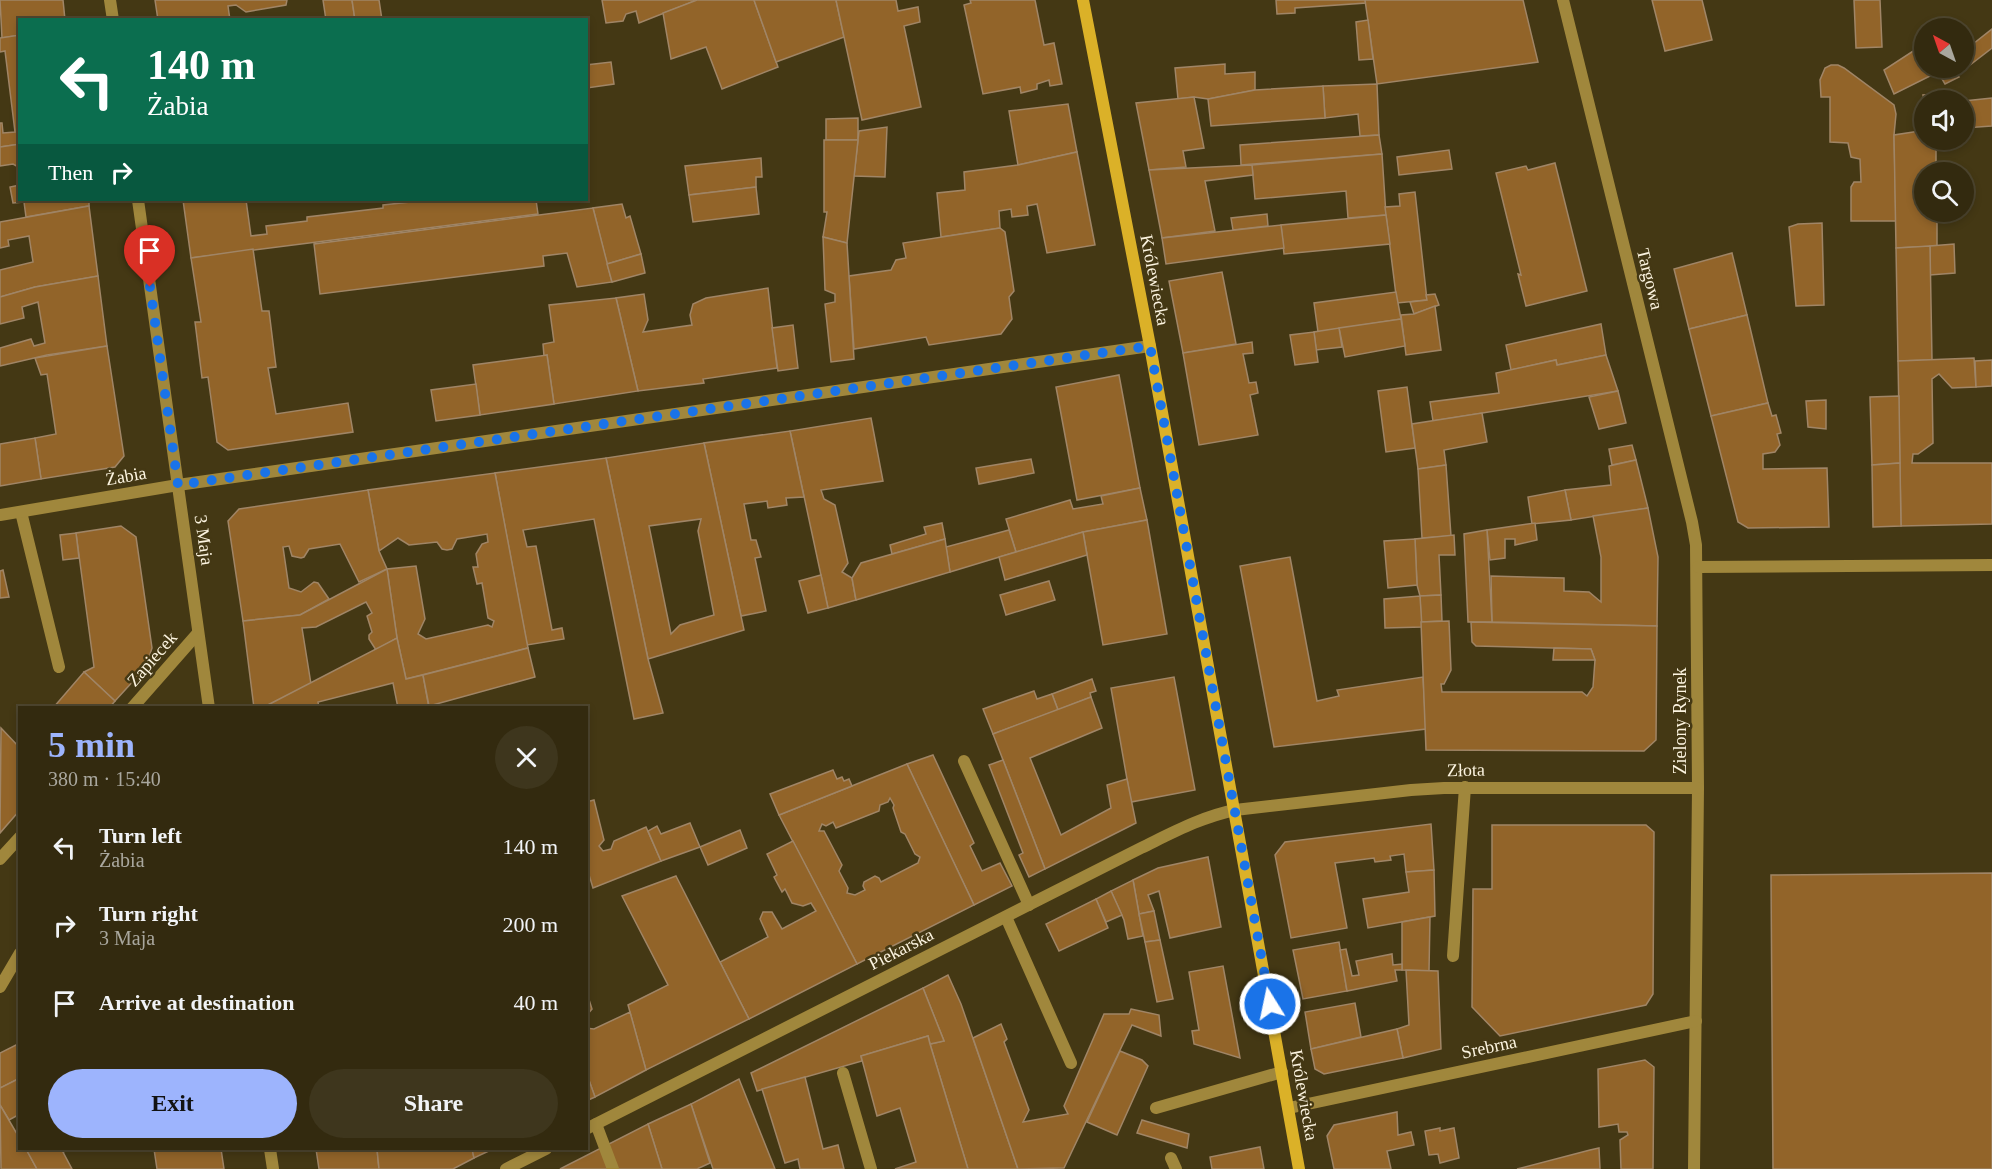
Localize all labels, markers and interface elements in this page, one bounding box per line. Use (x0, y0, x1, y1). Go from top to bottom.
north arrow (1914, 18, 1974, 78)
map controls (1914, 18, 1974, 222)
icon: left (48, 42, 126, 120)
text: 140 m (147, 42, 256, 88)
button: sound (1914, 90, 1974, 150)
text: Żabia (147, 91, 208, 121)
icon: right (105, 156, 138, 189)
text: Then (48, 160, 93, 185)
button: search (1914, 162, 1974, 222)
pin (124, 225, 175, 287)
street label: Królewiecka (1136, 233, 1174, 327)
icon: arrive (133, 234, 166, 267)
street label: Targowa (1633, 246, 1667, 312)
street label: Żabia (104, 463, 148, 489)
street label: 3 Maja (191, 514, 217, 566)
street label: Zapiecek (123, 628, 181, 690)
street label: Zielony Rynek (1670, 668, 1690, 774)
text: 5 min (48, 725, 135, 765)
button: close (495, 726, 558, 789)
street label: Złota (1447, 760, 1485, 780)
text: 380 m · 15:40 (48, 768, 161, 790)
text: Turn left (99, 823, 182, 848)
icon: left (48, 831, 81, 864)
text: 140 m (502, 834, 558, 859)
text: Żabia (99, 849, 145, 871)
text: Turn right (99, 901, 198, 926)
icon: right (48, 909, 81, 942)
text: 200 m (502, 912, 558, 937)
street label: Piekarska (865, 924, 937, 974)
text: 3 Maja (99, 927, 155, 949)
position arrow (1238, 972, 1302, 1036)
icon: arrive (48, 987, 81, 1020)
text: Arrive at destination (99, 990, 295, 1015)
text: 40 m (513, 990, 558, 1015)
street label: Srebrna (1460, 1031, 1518, 1063)
street label: Królewiecka (1286, 1048, 1322, 1142)
button: Exit (48, 1069, 297, 1138)
button: Share (309, 1069, 558, 1138)

